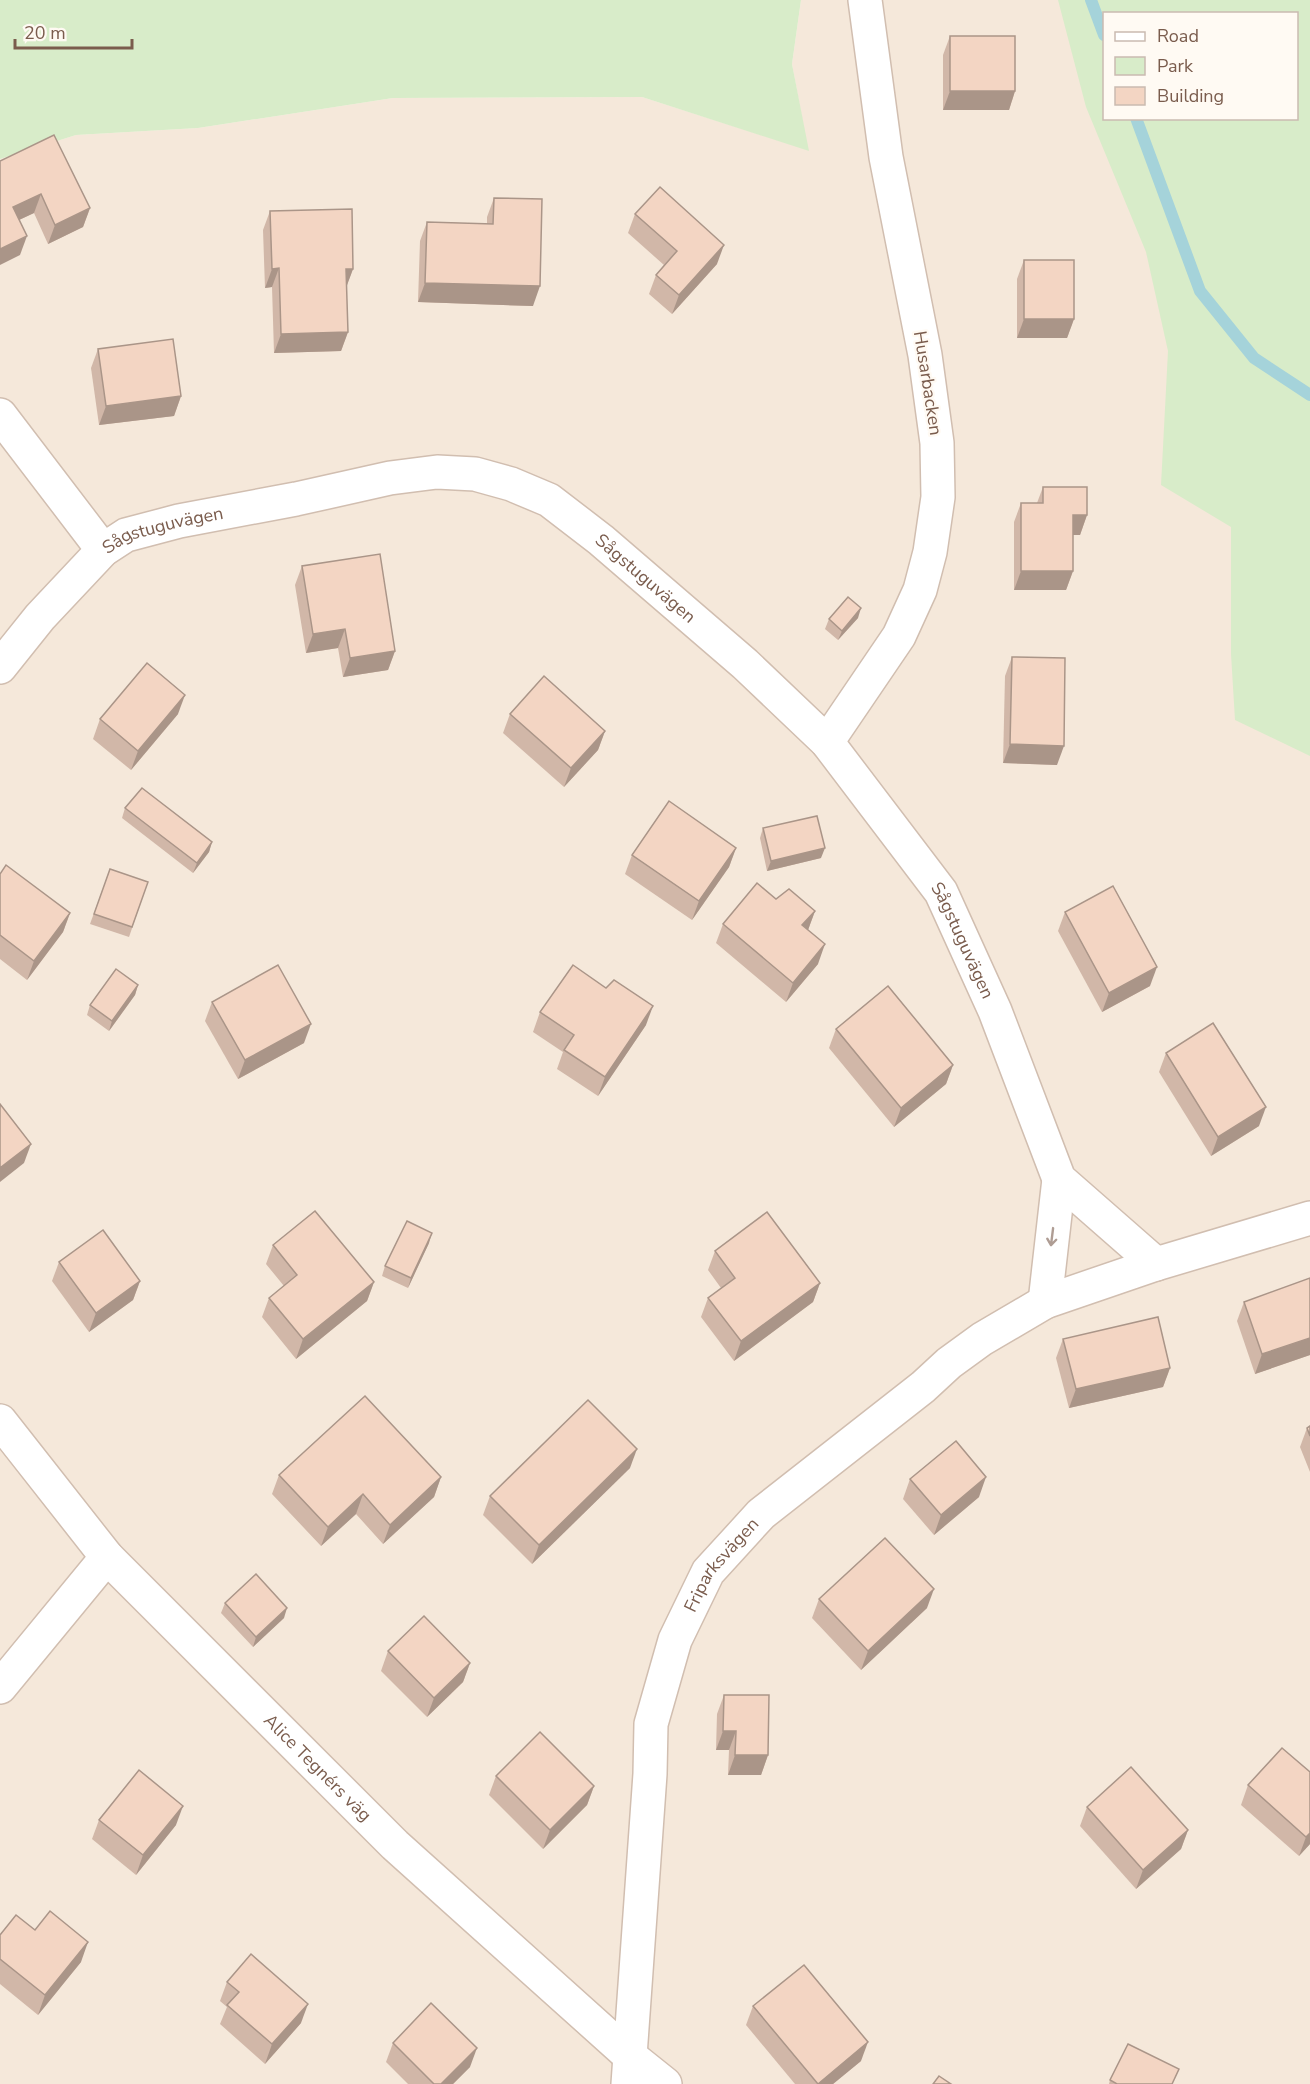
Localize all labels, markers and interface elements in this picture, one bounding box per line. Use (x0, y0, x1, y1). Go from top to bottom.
scale bar (15, 12, 132, 50)
legend (1103, 12, 1298, 120)
text: 20 m (24, 21, 66, 45)
text: Road (1157, 24, 1199, 48)
text: Park (1157, 54, 1194, 78)
text: Building (1157, 84, 1224, 108)
street label: Husarbacken (908, 329, 948, 437)
street label: Sågstuguvägen (97, 501, 225, 559)
street label: Sågstuguvägen (590, 528, 701, 628)
street label: Sågstuguvägen (926, 877, 1000, 1003)
one-way arrow (1047, 1227, 1058, 1247)
street label: Friparksvägen (678, 1512, 764, 1616)
street label: Alice Tegnérs väg (259, 1709, 377, 1827)

